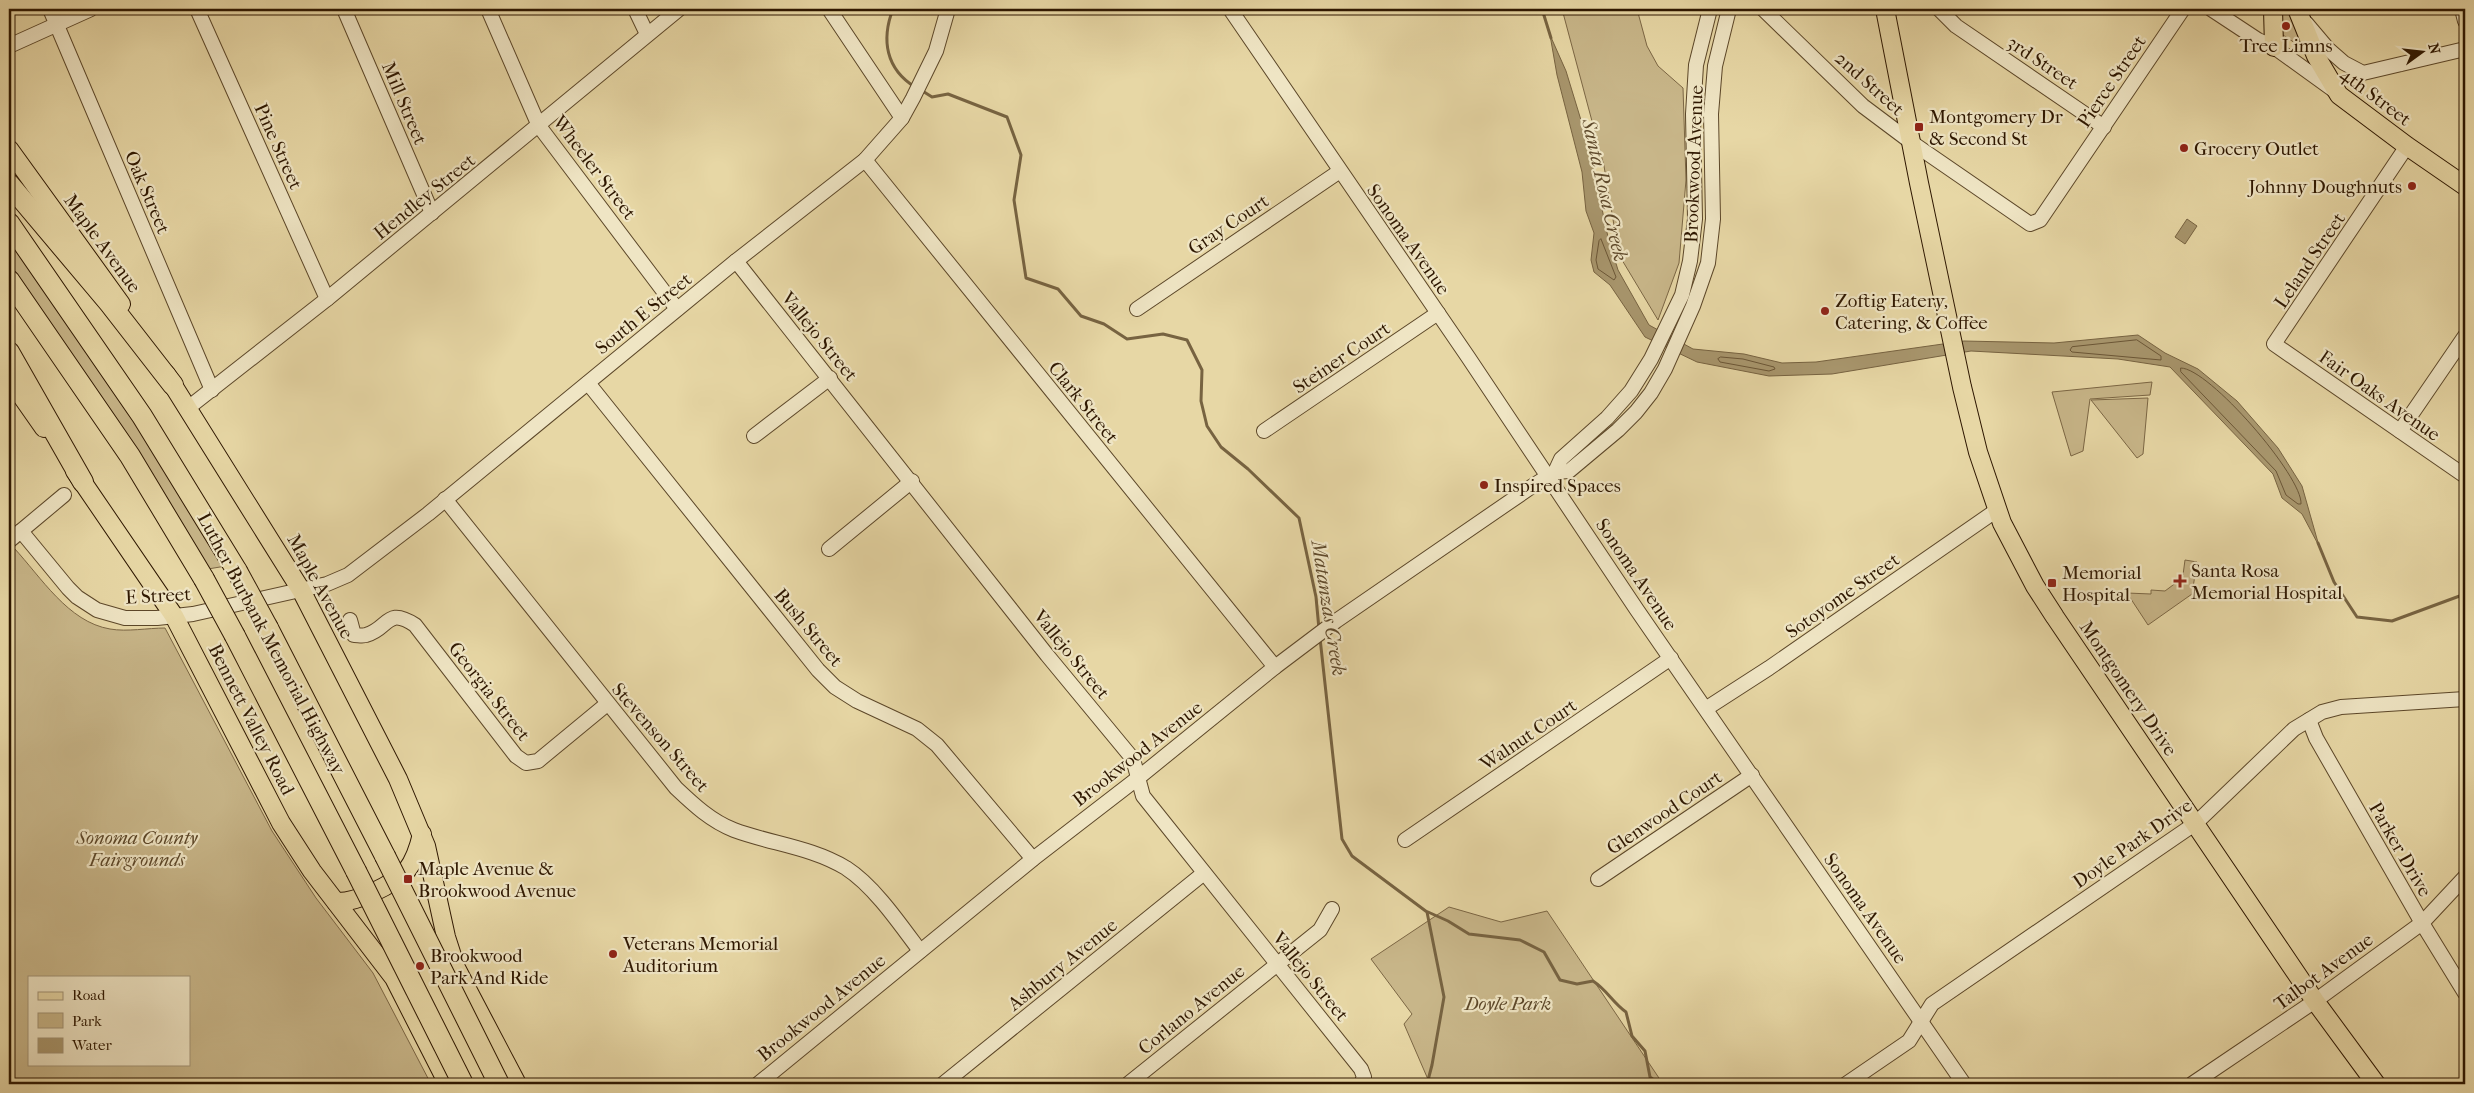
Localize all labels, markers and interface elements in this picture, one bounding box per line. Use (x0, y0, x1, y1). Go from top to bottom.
marker: Tree Limns (2280, 20, 2292, 32)
north arrow (2396, 28, 2446, 78)
street label: 3rd Street (2003, 31, 2082, 94)
street label: Pierce Street (2073, 31, 2151, 132)
place label: Tree Limns (2239, 35, 2333, 57)
text: N (2424, 41, 2444, 56)
street label: 2nd Street (1830, 47, 1909, 121)
street label: Mill Street (377, 59, 431, 148)
street label: 4th Street (2336, 63, 2415, 131)
street label: Brookwood Avenue (1680, 85, 1708, 243)
street label: Pine Street (249, 100, 307, 193)
place label: Montgomery Dr & Second St (1929, 106, 2064, 150)
street label: Wheeler Street (547, 110, 641, 224)
water label: Santa Rosa Creek (1577, 116, 1632, 264)
marker: Montgomery Dr & Second St (1913, 121, 1925, 133)
place label: Grocery Outlet (2194, 138, 2319, 160)
marker: Grocery Outlet (2178, 142, 2190, 154)
street label: Oak Street (120, 148, 174, 237)
street label: Hendley Street (369, 149, 480, 244)
place label: Johnny Doughnuts (2247, 176, 2402, 198)
street label: Sonoma Avenue (1362, 180, 1454, 299)
marker: Johnny Doughnuts (2406, 180, 2418, 192)
street label: Maple Avenue (59, 190, 145, 297)
street label: Gray Court (1184, 190, 1273, 260)
street label: Leland Street (2270, 208, 2350, 312)
street label: South E Street (591, 268, 696, 359)
street label: Vallejo Street (776, 287, 862, 386)
place label: Zoftig Eatery, Catering, & Coffee (1835, 290, 1988, 334)
marker: Zoftig Eatery, Catering, & Coffee (1819, 305, 1831, 317)
street label: Steiner Court (1289, 317, 1394, 398)
street label: Fair Oaks Avenue (2315, 346, 2444, 446)
street label: Clark Street (1044, 357, 1123, 448)
place label: Inspired Spaces (1494, 475, 1621, 497)
marker: Inspired Spaces (1478, 479, 1490, 491)
street label: Luther Burbank Memorial Highway (193, 509, 350, 779)
street label: Sonoma Avenue (1591, 515, 1682, 635)
street label: Maple Avenue (282, 530, 358, 643)
water label: Matanzas Creek (1306, 537, 1351, 677)
street label: Sotoyome Street (1781, 548, 1904, 643)
place label: Santa Rosa Memorial Hospital (2191, 560, 2343, 604)
place label: Memorial Hospital (2062, 562, 2142, 606)
marker: Santa Rosa Memorial Hospital (2173, 574, 2187, 588)
marker: Memorial Hospital (2046, 577, 2058, 589)
street label: E Street (125, 583, 192, 609)
street label: Bush Street (769, 584, 847, 671)
street label: Vallejo Street (1028, 605, 1114, 704)
street label: Montgomery Drive (2075, 617, 2181, 760)
street label: Georgia Street (444, 638, 535, 746)
street label: Bennett Valley Road (203, 640, 299, 799)
street label: Stevenson Street (607, 679, 714, 797)
street label: Walnut Court (1475, 694, 1581, 776)
street label: Brookwood Avenue (1069, 696, 1207, 811)
street label: Glenwood Court (1603, 766, 1726, 859)
street label: Doyle Park Drive (2069, 795, 2196, 893)
street label: Parker Drive (2364, 798, 2436, 901)
park label: Sonoma County Fairgrounds (75, 827, 199, 871)
street label: Sonoma Avenue (1819, 849, 1911, 968)
place label: Maple Avenue & Brookwood Avenue (418, 858, 576, 902)
marker: Maple Avenue & Brookwood Avenue (402, 873, 414, 885)
street label: Ashbury Avenue (1003, 914, 1122, 1016)
street label: Vallejo Street (1267, 927, 1353, 1026)
street label: Talbot Avenue (2270, 929, 2377, 1015)
place label: Veterans Memorial Auditorium (622, 933, 778, 977)
place label: Brookwood Park And Ride (430, 945, 549, 989)
marker: Veterans Memorial Auditorium (607, 948, 619, 960)
street label: Brookwood Avenue (753, 949, 890, 1066)
marker: Brookwood Park And Ride (414, 960, 426, 972)
street label: Corlano Avenue (1134, 960, 1249, 1059)
legend (28, 976, 190, 1066)
text: Road (72, 986, 106, 1004)
park label: Doyle Park (1463, 993, 1551, 1015)
text: Park (72, 1012, 102, 1030)
text: Water (71, 1036, 112, 1054)

